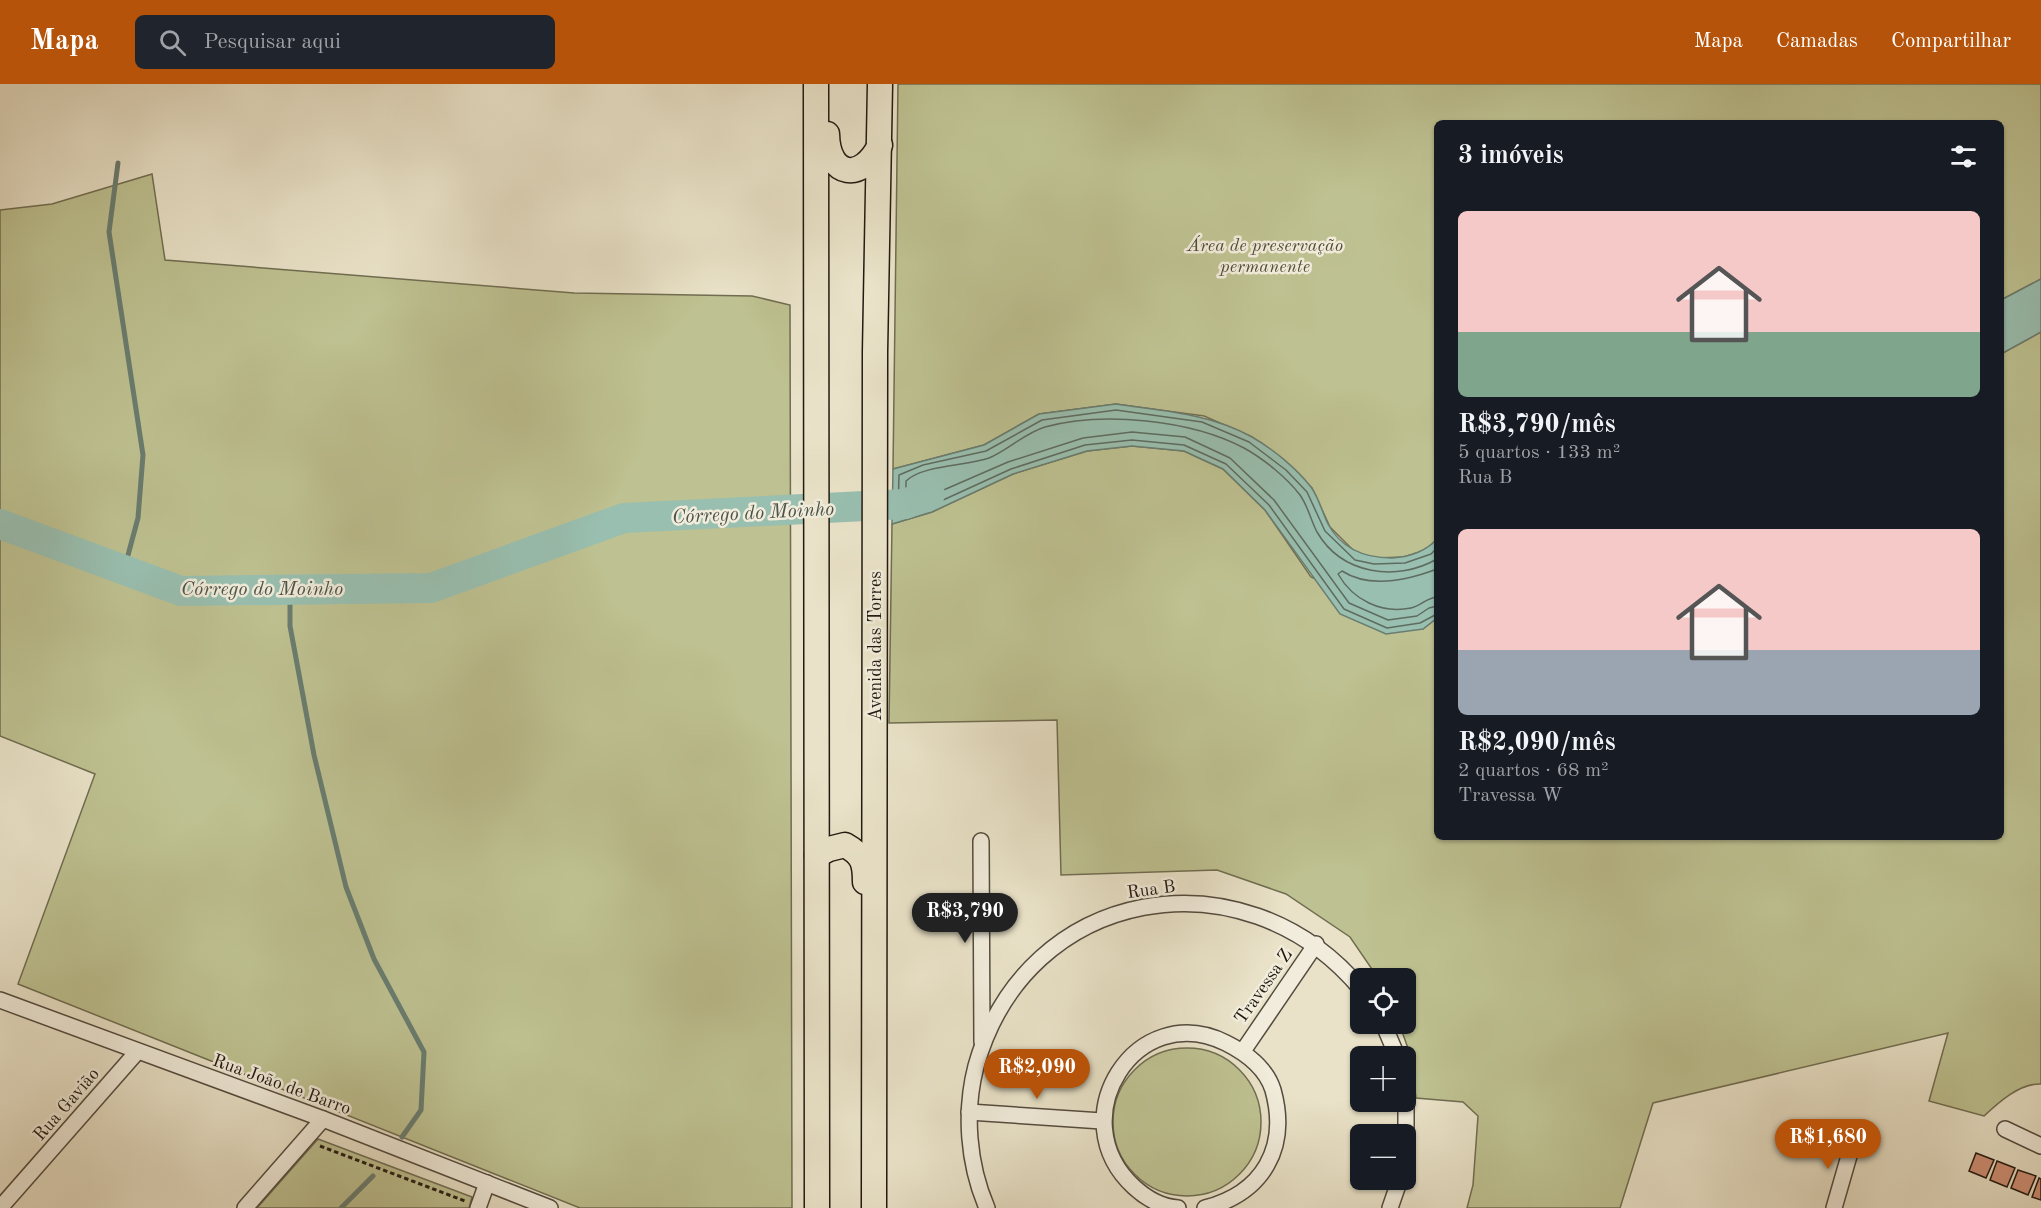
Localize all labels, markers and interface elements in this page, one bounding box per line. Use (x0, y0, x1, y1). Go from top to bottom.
search box (135, 15, 555, 69)
icon: search (156, 26, 189, 59)
text: Mapa (30, 28, 99, 56)
text: Pesquisar aqui (204, 31, 341, 53)
text: Mapa (1694, 31, 1743, 52)
text: Camadas (1776, 31, 1858, 52)
text: Compartilhar (1891, 31, 2011, 52)
icon: filters (1947, 140, 1980, 173)
text: 3 imóveis (1458, 143, 1564, 169)
park label: Área de preservação permanente (1186, 235, 1343, 276)
icon: home (1665, 250, 1773, 358)
text: R$3,790/mês (1458, 412, 1616, 438)
text: 5 quartos · 133 m² (1458, 443, 1620, 463)
text: Rua B (1458, 468, 1512, 488)
water label: Córrego do Moinho (671, 500, 835, 528)
icon: home (1665, 568, 1773, 676)
street label: Avenida das Torres (867, 571, 885, 721)
water label: Córrego do Moinho (181, 580, 343, 600)
text: R$2,090/mês (1458, 730, 1616, 756)
text: 2 quartos · 68 m² (1458, 761, 1609, 781)
text: Travessa W (1458, 786, 1563, 806)
street label: Rua B (1126, 878, 1177, 902)
pin: R$3,790 (910, 893, 1020, 944)
text: R$3,790 (926, 902, 1004, 922)
street label: Travessa Z (1232, 946, 1296, 1027)
map controls (1350, 968, 1416, 1190)
button: locate (1350, 968, 1416, 1034)
button: + (1350, 1046, 1416, 1112)
pin: R$2,090 (982, 1049, 1092, 1100)
street label: Rua João de Barro (210, 1052, 353, 1118)
text: R$2,090 (998, 1058, 1076, 1078)
street label: Rua Gavião (30, 1065, 103, 1144)
pin: R$1,680 (1773, 1119, 1883, 1170)
button: − (1350, 1124, 1416, 1190)
text: R$1,680 (1789, 1128, 1867, 1148)

